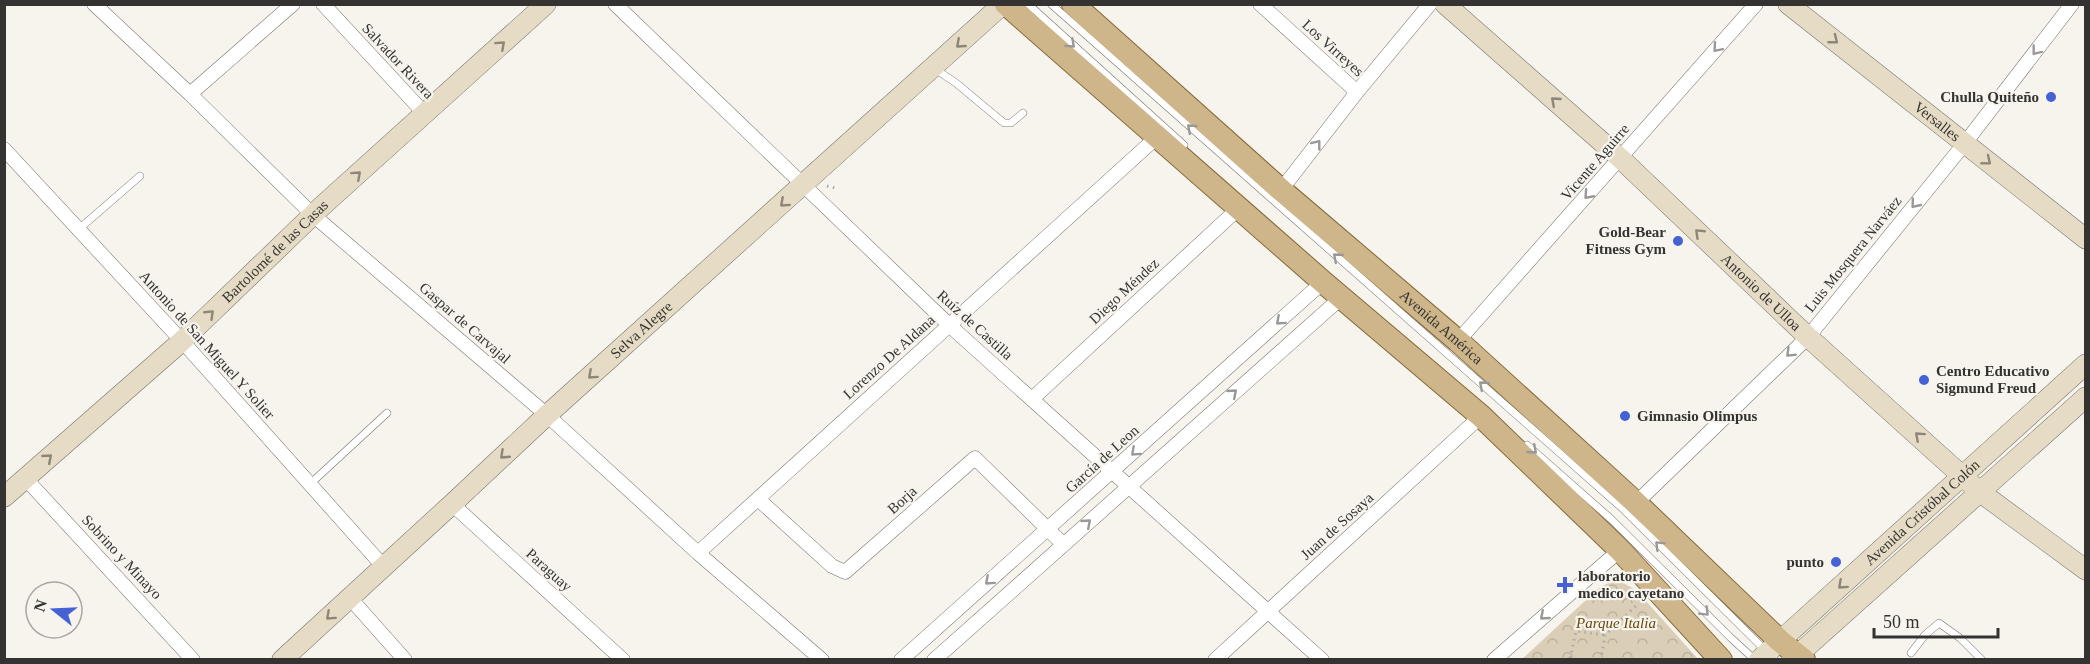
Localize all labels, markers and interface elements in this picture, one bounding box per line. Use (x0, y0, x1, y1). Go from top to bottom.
street label: Los Virreyes (1299, 16, 1367, 80)
street label: Salvador Rivera (359, 20, 437, 102)
one-way arrow (1827, 33, 1838, 44)
one-way arrow (956, 37, 967, 48)
one-way arrow (1065, 37, 1075, 48)
one-way arrow (495, 41, 505, 52)
one-way arrow (1713, 41, 1724, 52)
one-way arrow (2033, 44, 2044, 55)
place label: Chulla Quiteño (1940, 89, 2039, 105)
marker: Chulla Quiteño (2044, 90, 2058, 104)
one-way arrow (1551, 97, 1562, 108)
street label: Versalles (1911, 99, 1964, 145)
street label: Vicente Aguirre (1558, 121, 1633, 203)
one-way arrow (1187, 124, 1198, 135)
one-way arrow (1310, 140, 1321, 151)
one-way arrow (1981, 154, 1992, 165)
one-way arrow (350, 171, 361, 182)
one-way arrow (1584, 188, 1595, 198)
street label: Luis Mosquera Narváez (1801, 193, 1905, 315)
one-way arrow (780, 196, 791, 207)
street label: Bartolomé de las Casas (219, 197, 331, 306)
one-way arrow (1912, 197, 1923, 208)
place label: Gold-Bear Fitness Gym (1586, 224, 1666, 257)
one-way arrow (1695, 229, 1706, 240)
marker: Gold-Bear Fitness Gym (1671, 234, 1685, 248)
street label: Antonio de Ulloa (1718, 251, 1805, 334)
one-way arrow (1333, 253, 1344, 264)
street label: Diego Méndez (1086, 255, 1162, 327)
street label: Antonio de San Miguel Y Solier (136, 268, 278, 422)
street label: Gaspar de Carvajal (416, 279, 514, 367)
street label: Ruíz de Castilla (934, 287, 1016, 363)
street label: Avenida América (1397, 287, 1486, 368)
street label: Selva Alegre (607, 298, 676, 362)
one-way arrow (202, 311, 213, 322)
street label: Lorenzo De Aldana (840, 312, 938, 402)
one-way arrow (1276, 314, 1286, 325)
one-way arrow (1787, 346, 1797, 357)
place label: Centro Educativo Sigmund Freud (1936, 363, 2049, 396)
one-way arrow (588, 368, 598, 379)
marker: Centro Educativo Sigmund Freud (1917, 373, 1931, 387)
one-way arrow (1479, 382, 1490, 393)
one-way arrow (1226, 389, 1237, 400)
place label: Gimnasio Olimpus (1637, 408, 1758, 424)
marker: Gimnasio Olimpus (1618, 409, 1632, 423)
street label: García de Leon (1062, 422, 1142, 496)
one-way arrow (1915, 432, 1926, 443)
one-way arrow (1526, 443, 1537, 454)
one-way arrow (1131, 445, 1141, 456)
one-way arrow (501, 448, 511, 459)
one-way arrow (41, 454, 52, 465)
street label: Avenida Cristóbal Colón (1862, 456, 1983, 568)
street label: Borja (884, 483, 920, 517)
street label: Juan de Sosaya (1298, 489, 1377, 563)
street label: Sobrino y Minayo (79, 512, 165, 602)
one-way arrow (1080, 519, 1091, 530)
one-way arrow (1655, 541, 1666, 552)
street label: Paraguay (523, 545, 575, 595)
place label: punto (1786, 554, 1824, 570)
marker: punto (1829, 555, 1843, 569)
place label: laboratorio medico cayetano (1578, 568, 1684, 601)
one-way arrow (985, 574, 996, 585)
marker: laboratorio medico cayetano (1556, 576, 1574, 594)
one-way arrow (1838, 578, 1849, 589)
north arrow (24, 580, 84, 640)
text: N (30, 597, 50, 614)
scale bar (1874, 601, 1998, 639)
one-way arrow (1698, 605, 1709, 616)
one-way arrow (327, 609, 337, 620)
one-way arrow (1540, 609, 1551, 620)
text: 50 m (1883, 612, 1920, 632)
park label: Parque Italia (1575, 615, 1656, 631)

